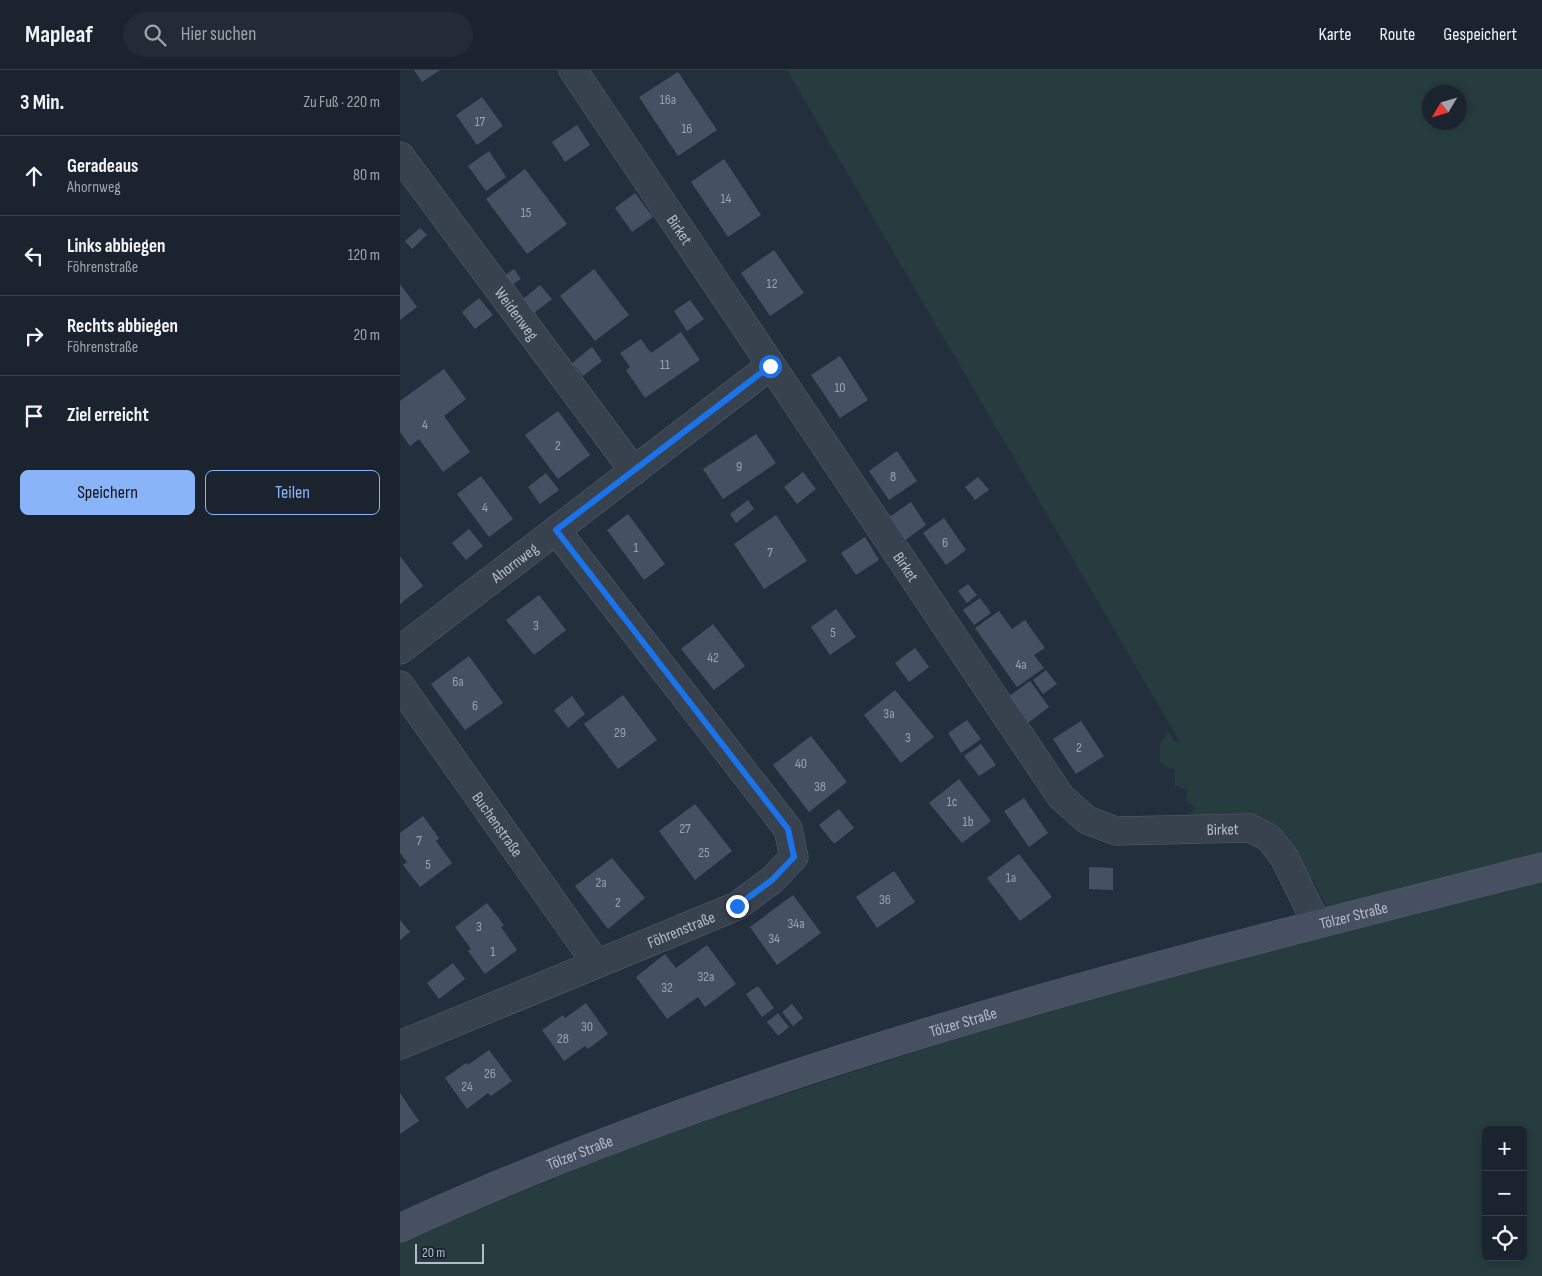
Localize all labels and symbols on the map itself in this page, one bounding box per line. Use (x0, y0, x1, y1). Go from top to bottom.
north arrow (1422, 85, 1467, 130)
house number: 16a (660, 91, 676, 108)
house number: 17 (475, 113, 486, 130)
house number: 16 (681, 120, 693, 137)
house number: 14 (721, 190, 732, 207)
house number: 15 (521, 204, 532, 221)
street label: Birket (662, 212, 696, 249)
house number: 12 (767, 275, 778, 292)
street label: Weidenweg (490, 284, 542, 345)
route start (759, 355, 782, 378)
house number: 11 (660, 356, 670, 373)
house number: 10 (834, 379, 846, 396)
house number: 4 (422, 416, 428, 433)
house number: 2 (555, 437, 561, 454)
house number: 9 (736, 458, 742, 475)
house number: 8 (890, 468, 896, 485)
house number: 4 (482, 499, 488, 516)
house number: 6 (942, 534, 948, 551)
house number: 1 (634, 539, 639, 556)
street label: Ahornweg (487, 540, 542, 588)
house number: 7 (767, 544, 773, 561)
street label: Birket (888, 549, 922, 586)
house number: 3 (533, 617, 539, 634)
house number: 5 (830, 624, 836, 641)
house number: 42 (707, 649, 719, 666)
house number: 4a (1015, 656, 1027, 673)
house number: 6a (452, 673, 464, 690)
house number: 6 (472, 697, 478, 714)
house number: 3a (883, 705, 895, 722)
house number: 29 (614, 724, 626, 741)
house number: 3 (905, 729, 911, 746)
house number: 2 (1076, 739, 1082, 756)
house number: 40 (795, 755, 807, 772)
house number: 38 (814, 778, 826, 795)
street label: Buchenstraße (467, 789, 526, 861)
house number: 1c (947, 793, 957, 810)
house number: 1b (963, 813, 974, 830)
house number: 27 (679, 820, 691, 837)
street label: Birket (1207, 820, 1239, 840)
house number: 7 (416, 832, 422, 849)
house number: 25 (698, 844, 710, 861)
house number: 5 (425, 856, 431, 873)
house number: 1a (1006, 869, 1016, 886)
house number: 2a (595, 874, 607, 891)
house number: 36 (879, 891, 891, 908)
house number: 2 (615, 894, 621, 911)
route end (726, 895, 749, 918)
street label: Tölzer Straße (1318, 898, 1390, 934)
street label: Föhrenstraße (645, 908, 718, 953)
house number: 34a (787, 915, 805, 932)
house number: 3 (476, 918, 482, 935)
house number: 34 (768, 930, 780, 947)
house number: 1 (491, 943, 496, 960)
house number: 32a (697, 968, 715, 985)
house number: 32 (661, 979, 673, 996)
street label: Tölzer Straße (927, 1004, 999, 1042)
house number: 30 (581, 1018, 593, 1035)
house number: 28 (557, 1030, 569, 1047)
house number: 26 (484, 1065, 496, 1082)
house number: 24 (461, 1078, 473, 1095)
street label: Tölzer Straße (544, 1132, 616, 1175)
scale bar (415, 1241, 484, 1264)

